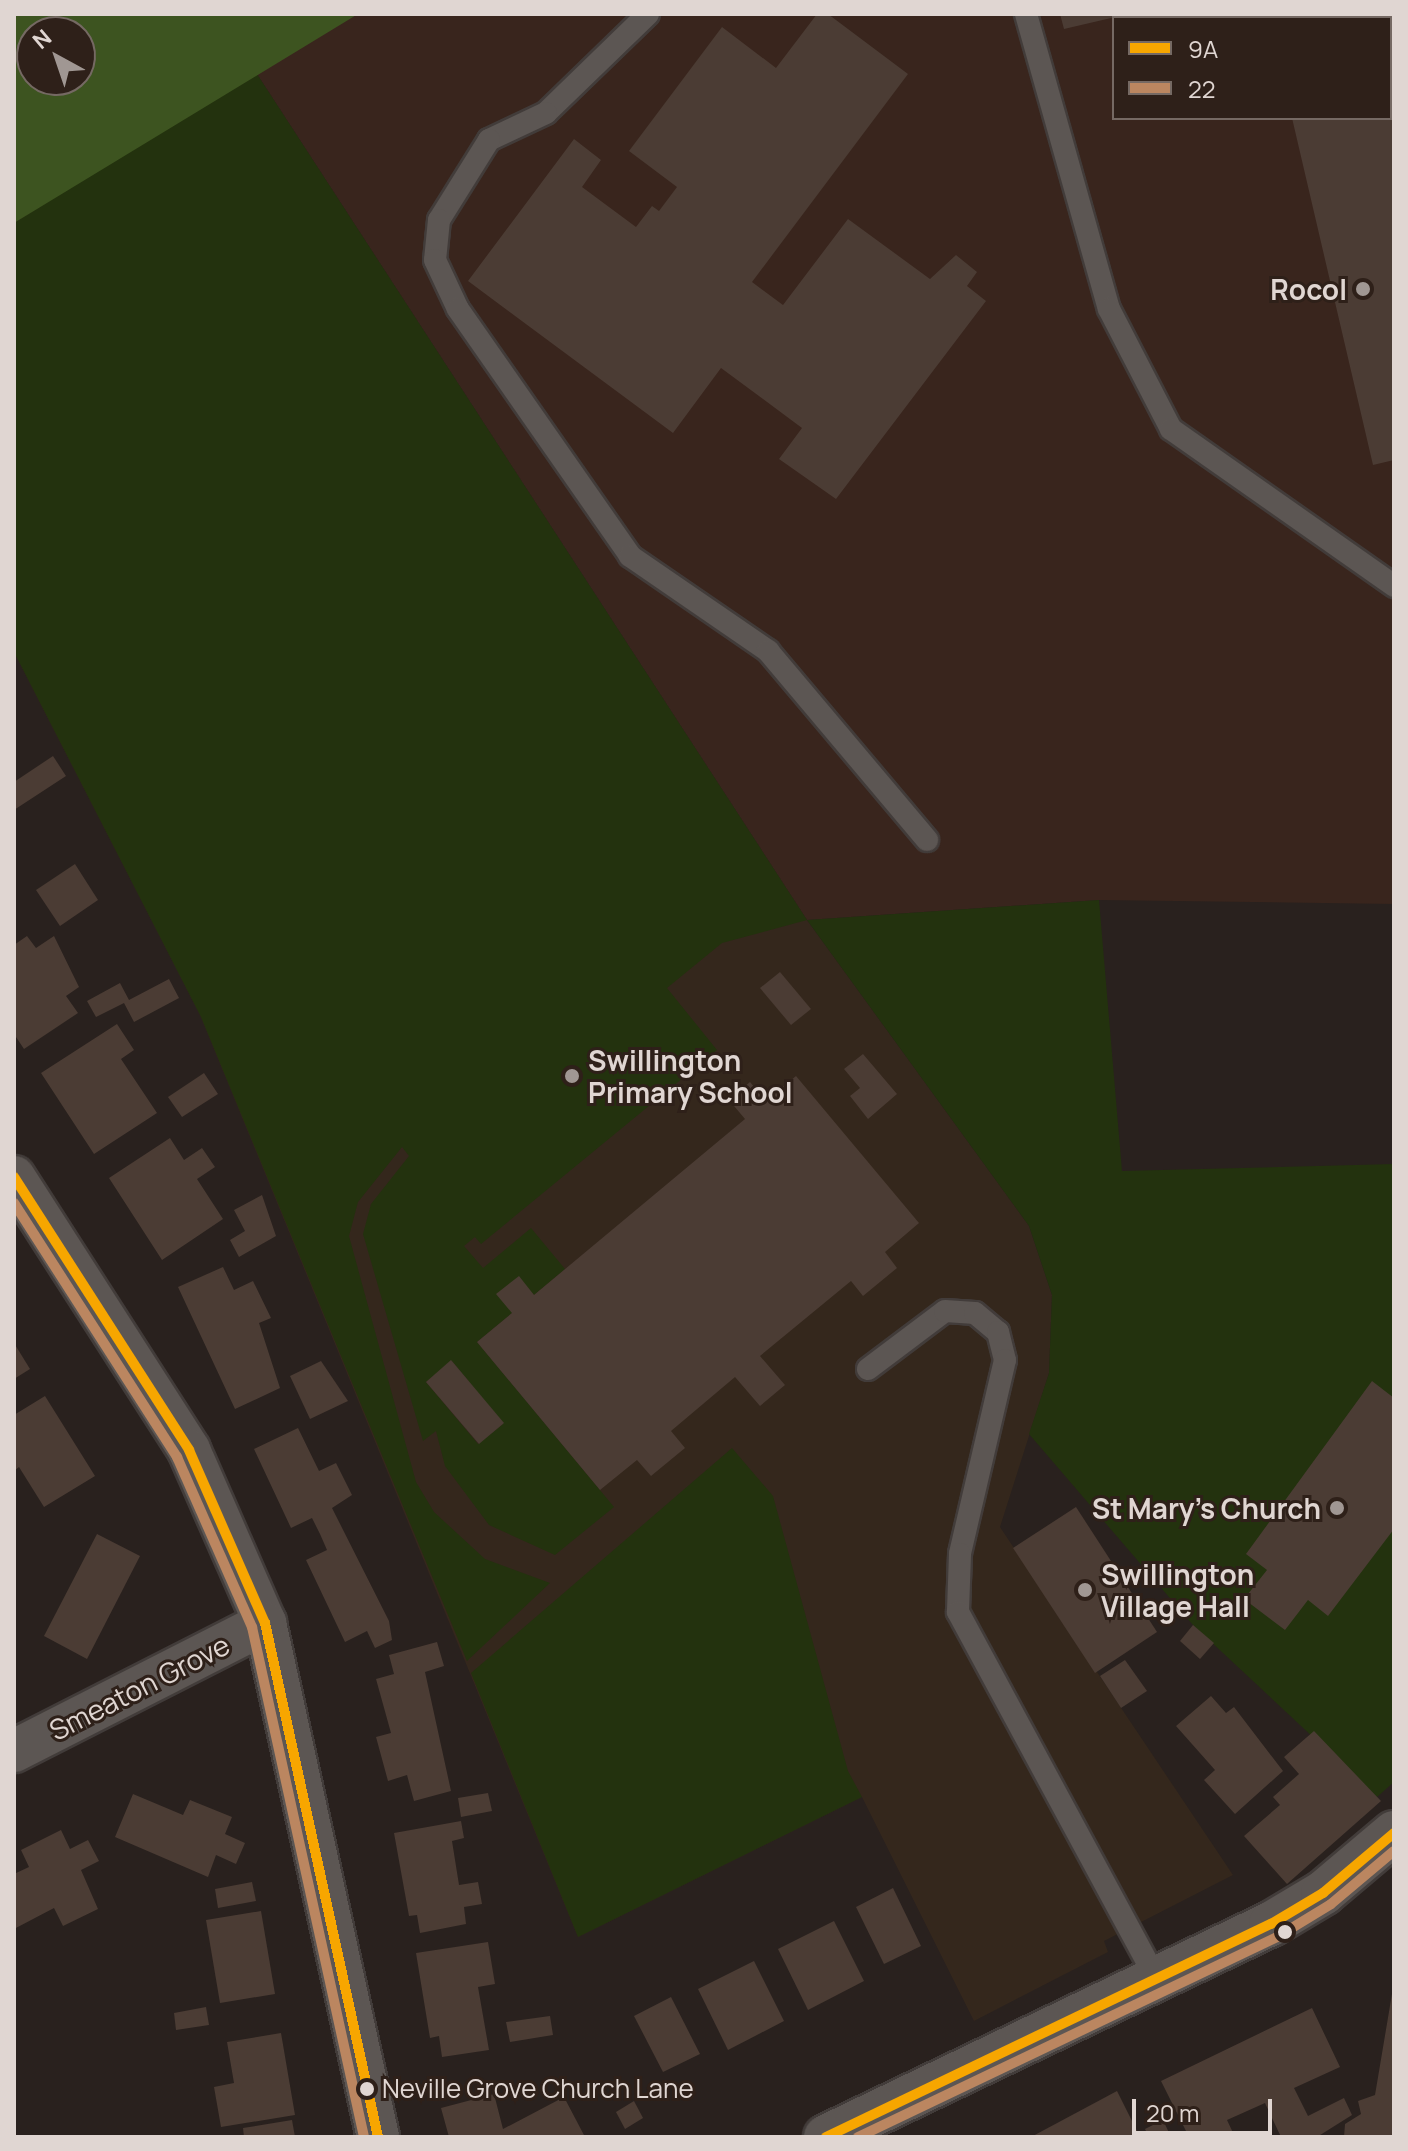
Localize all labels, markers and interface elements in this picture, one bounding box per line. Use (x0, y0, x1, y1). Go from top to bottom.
north arrow (16, 16, 96, 96)
legend (1112, 16, 1392, 120)
text: N (26, 23, 58, 56)
text: 9A (1188, 32, 1218, 65)
text: 22 (1188, 72, 1215, 105)
place label: Rocol (1270, 272, 1347, 306)
marker: Rocol (1354, 280, 1372, 298)
place label: Swillington Primary School (588, 1043, 793, 1109)
marker: Swillington Primary School (563, 1067, 581, 1085)
place label: St Mary's Church (1092, 1491, 1321, 1525)
marker: St Mary's Church (1328, 1499, 1346, 1517)
place label: Swillington Village Hall (1101, 1557, 1254, 1623)
marker: Swillington Village Hall (1076, 1581, 1094, 1599)
street label: Smeaton Grove (43, 1627, 235, 1747)
unlabelled marker (1277, 1924, 1293, 1940)
place label: Neville Grove Church Lane (382, 2073, 694, 2105)
marker: Neville Grove Church Lane (359, 2081, 375, 2097)
scale bar (1136, 2083, 1276, 2133)
text: 20 m (1146, 2096, 1199, 2129)

